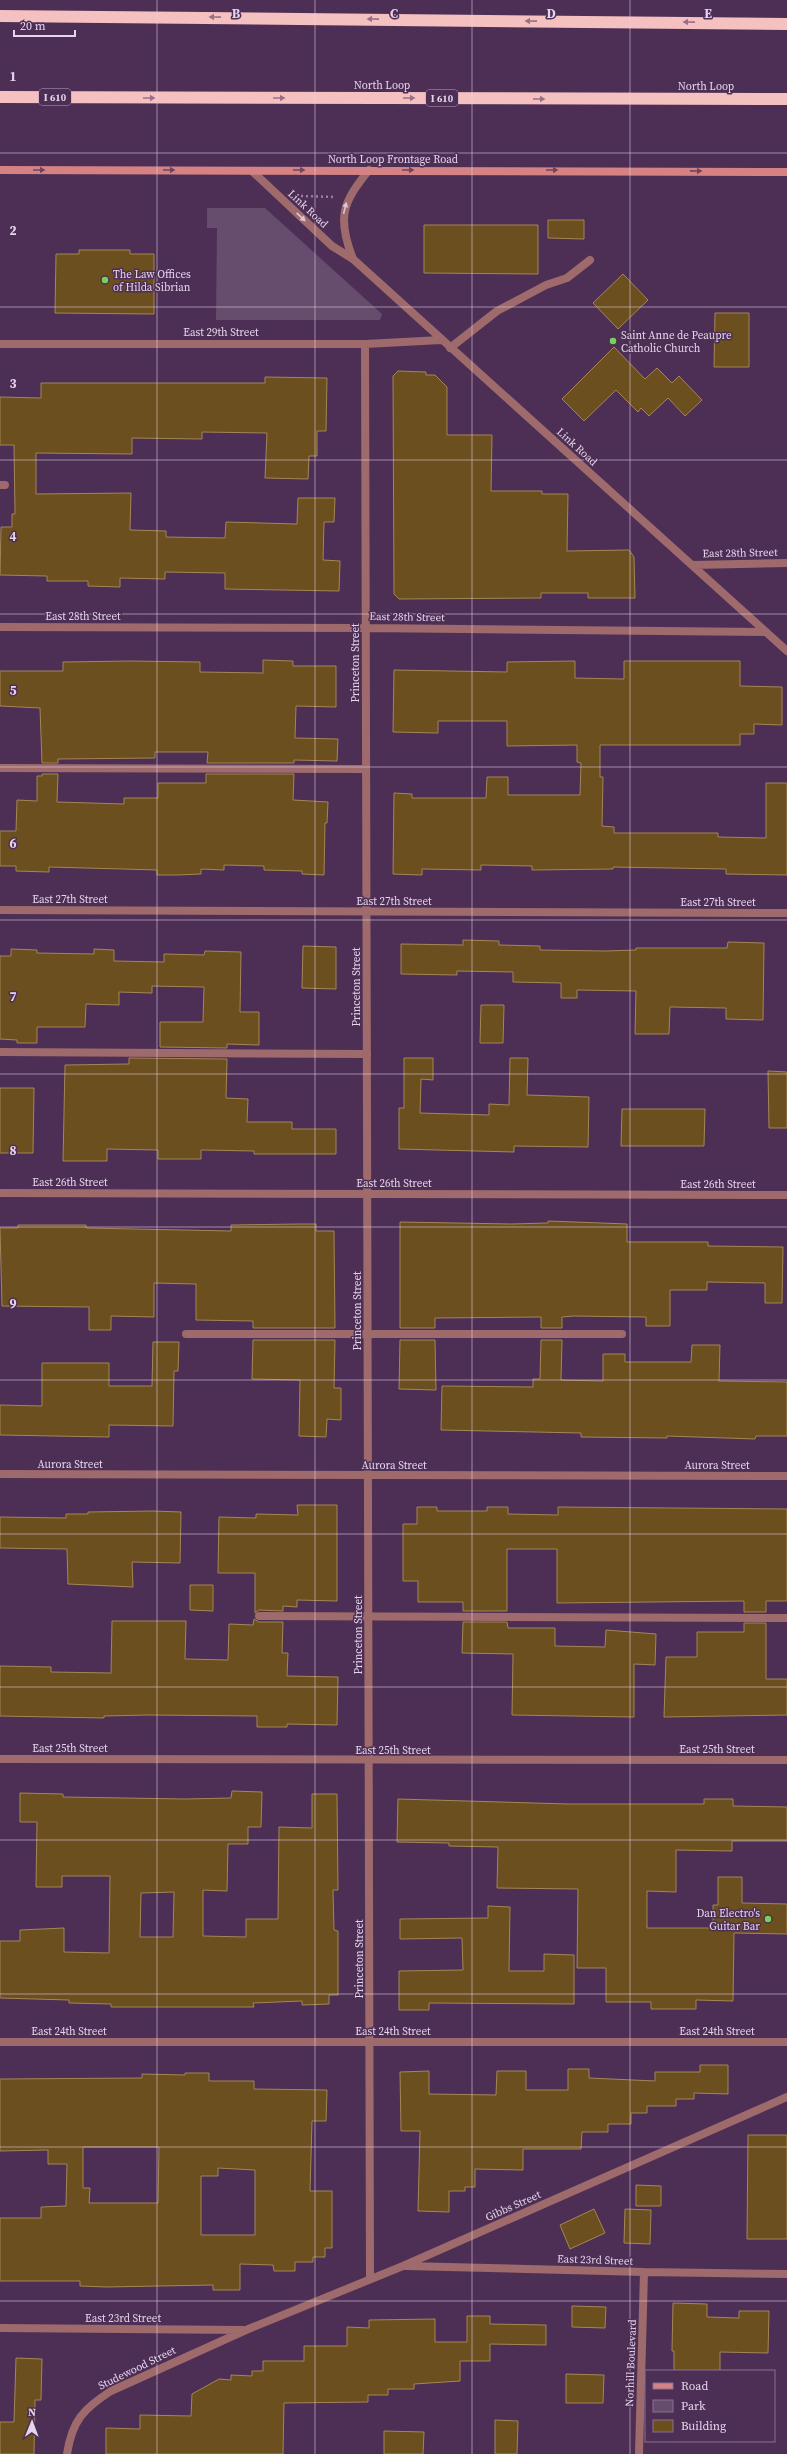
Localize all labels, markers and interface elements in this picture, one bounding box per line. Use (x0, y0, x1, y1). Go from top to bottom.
text: B (232, 5, 241, 22)
text: C (390, 5, 398, 22)
text: D (546, 5, 556, 22)
text: E (704, 5, 712, 22)
scale bar (14, 12, 75, 38)
one-way arrow (209, 14, 221, 21)
one-way arrow (366, 16, 379, 22)
text: 20 m (20, 18, 46, 34)
one-way arrow (524, 18, 537, 24)
one-way arrow (683, 19, 695, 26)
text: 1 (9, 68, 17, 85)
street label: North Loop (354, 78, 410, 93)
street label: North Loop (678, 79, 734, 94)
road number: I 610 (39, 89, 71, 105)
road number: I 610 (426, 90, 458, 106)
one-way arrow (143, 95, 156, 101)
one-way arrow (273, 95, 286, 101)
one-way arrow (403, 95, 416, 101)
one-way arrow (533, 96, 546, 102)
street label: North Loop Frontage Road (328, 152, 459, 167)
one-way arrow (33, 167, 46, 173)
one-way arrow (163, 167, 176, 173)
one-way arrow (293, 167, 306, 173)
one-way arrow (402, 167, 415, 173)
one-way arrow (546, 167, 559, 173)
one-way arrow (690, 168, 703, 174)
street label: Link Road (285, 186, 332, 232)
one-way arrow (342, 201, 348, 213)
one-way arrow (296, 212, 306, 221)
text: 2 (9, 222, 17, 239)
place label: The Law Offices of Hilda Sibrian (113, 267, 191, 295)
marker: The Law Offices of Hilda Sibrian (100, 275, 110, 285)
street label: East 29th Street (183, 325, 259, 340)
place label: Saint Anne de Peaupre Catholic Church (621, 328, 732, 356)
marker: Saint Anne de Peaupre Catholic Church (608, 336, 618, 346)
text: 3 (9, 375, 17, 392)
street label: Link Road (553, 425, 601, 470)
text: 4 (9, 528, 17, 545)
street label: East 28th Street (702, 545, 778, 561)
street label: East 28th Street (45, 609, 121, 624)
street label: East 28th Street (369, 609, 445, 625)
street label: Princeton Street (348, 623, 363, 703)
text: 5 (9, 682, 17, 699)
text: 6 (9, 835, 17, 852)
street label: East 27th Street (32, 892, 108, 907)
street label: East 27th Street (356, 894, 432, 909)
street label: East 27th Street (680, 895, 756, 910)
street label: Princeton Street (349, 947, 364, 1027)
text: 7 (9, 988, 17, 1005)
text: 8 (9, 1142, 17, 1159)
street label: East 26th Street (32, 1175, 108, 1190)
street label: East 26th Street (356, 1176, 432, 1191)
street label: East 26th Street (680, 1177, 756, 1192)
street label: Princeton Street (350, 1271, 365, 1351)
text: 9 (9, 1295, 17, 1312)
street label: Aurora Street (37, 1457, 103, 1472)
street label: Aurora Street (361, 1458, 427, 1473)
street label: Aurora Street (684, 1458, 750, 1473)
street label: Princeton Street (351, 1595, 366, 1675)
street label: East 25th Street (32, 1741, 108, 1756)
street label: East 25th Street (679, 1742, 755, 1757)
street label: East 25th Street (355, 1743, 431, 1758)
place label: Dan Electro's Guitar Bar (696, 1906, 760, 1934)
marker: Dan Electro's Guitar Bar (763, 1914, 773, 1924)
street label: Princeton Street (352, 1919, 367, 1999)
street label: East 24th Street (31, 2024, 107, 2039)
street label: East 24th Street (355, 2024, 431, 2039)
street label: East 24th Street (679, 2024, 755, 2039)
street label: Gibbs Street (483, 2187, 543, 2225)
street label: East 23rd Street (557, 2251, 634, 2269)
street label: East 23rd Street (85, 2311, 161, 2326)
street label: Norhill Boulevard (622, 2318, 640, 2407)
street label: Studewood Street (96, 2343, 179, 2393)
legend (645, 2370, 775, 2442)
text: Road (681, 2378, 708, 2394)
text: Park (681, 2398, 706, 2414)
north arrow (12, 2402, 52, 2442)
text: N (28, 2405, 36, 2420)
text: Building (681, 2418, 726, 2434)

